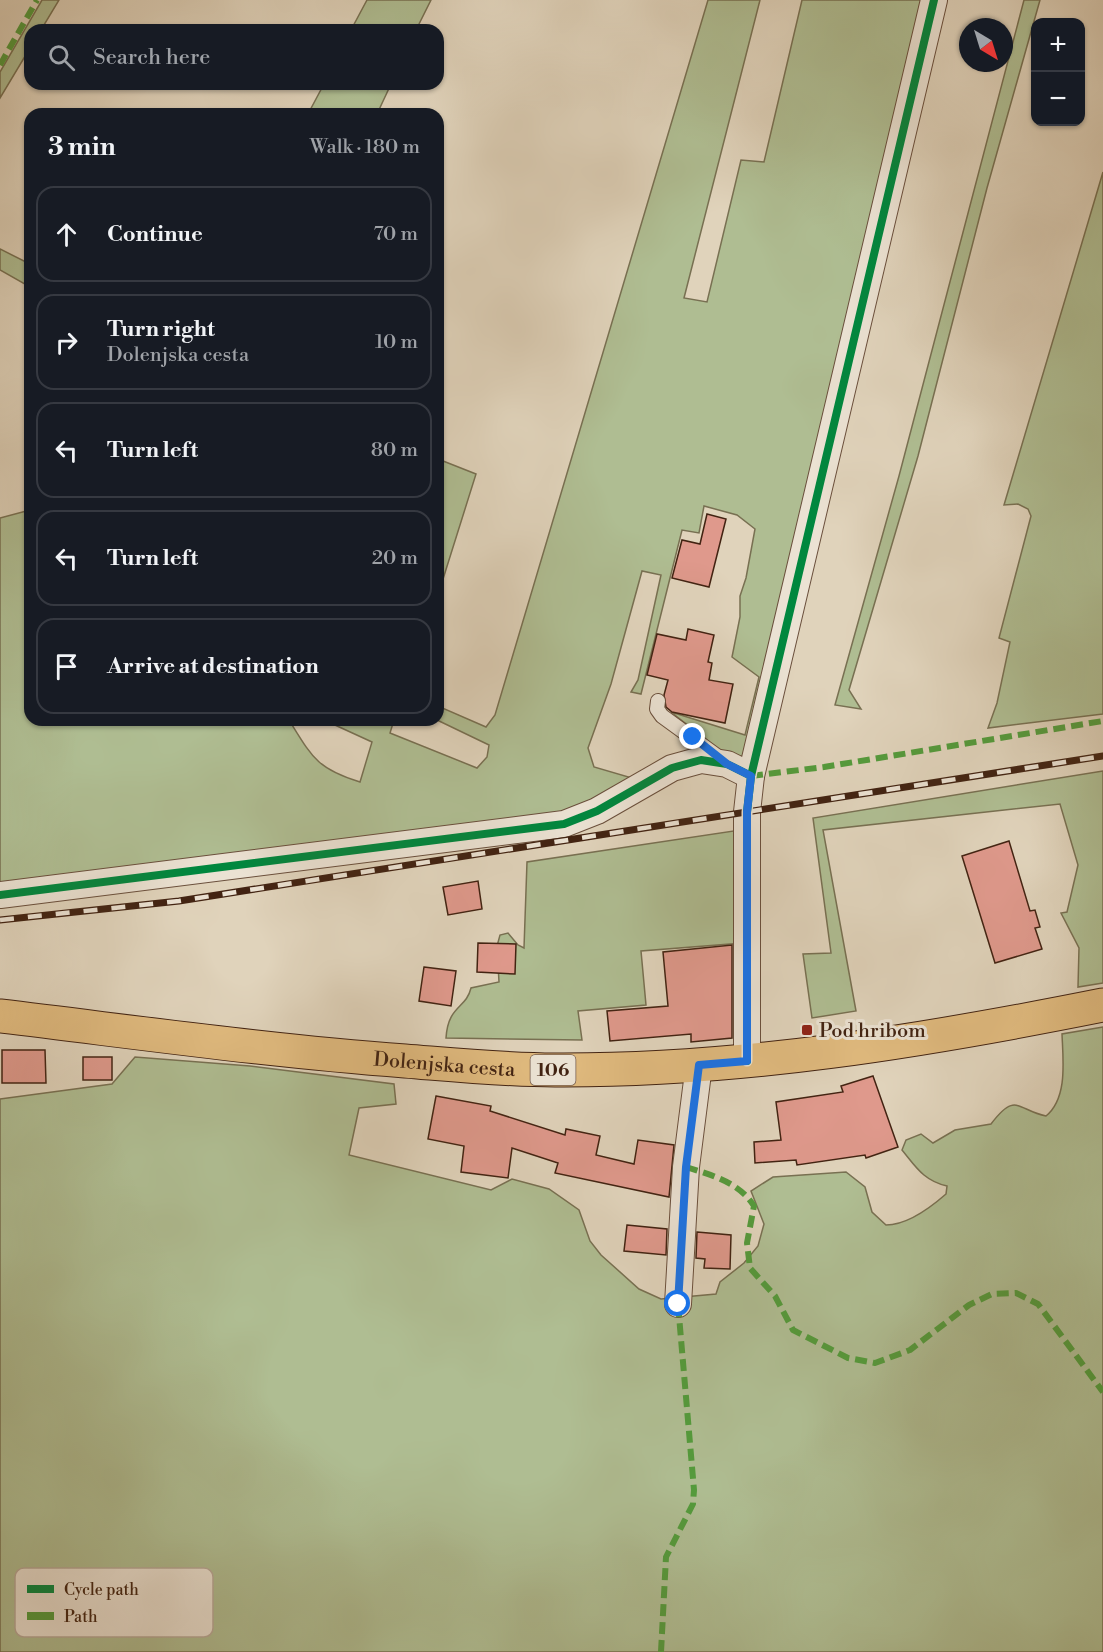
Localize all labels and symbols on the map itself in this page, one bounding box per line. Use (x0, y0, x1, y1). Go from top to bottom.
north arrow (959, 18, 1013, 72)
route end (679, 723, 705, 749)
place label: Pod hribom (819, 1019, 926, 1044)
marker: Pod hribom (800, 1023, 814, 1037)
street label: Dolenjska cesta (372, 1048, 517, 1083)
road number: 106 (530, 1055, 576, 1085)
route start (664, 1290, 690, 1316)
legend (15, 1568, 213, 1637)
text: Cycle path (64, 1580, 139, 1600)
text: Path (64, 1607, 98, 1627)

